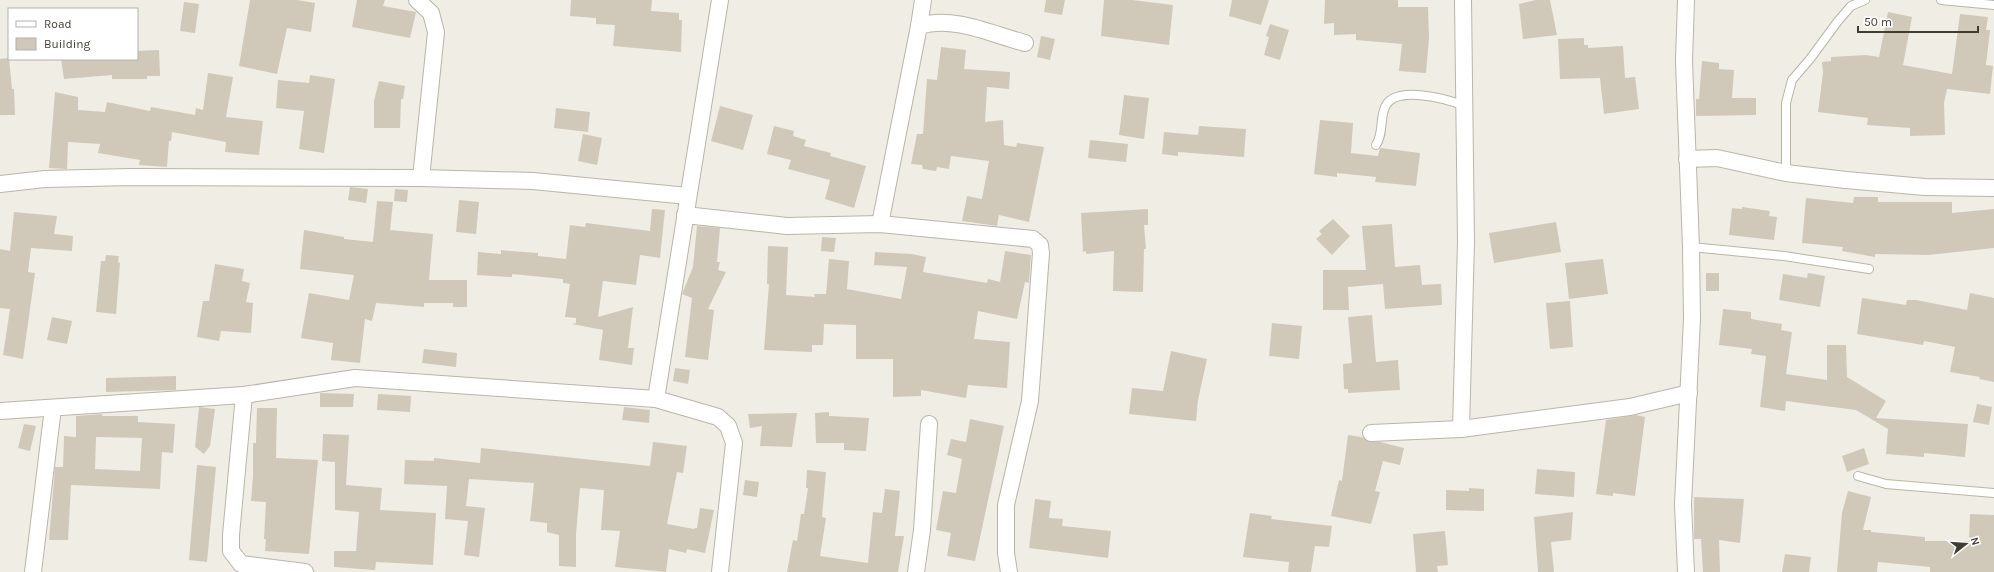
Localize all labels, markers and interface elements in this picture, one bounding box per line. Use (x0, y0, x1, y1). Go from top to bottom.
legend (8, 8, 138, 60)
scale bar (1858, 8, 1978, 34)
text: 50 m (1864, 15, 1892, 29)
text: Road (44, 17, 72, 31)
text: Building (44, 37, 91, 51)
north arrow (1946, 524, 1986, 564)
text: N (1968, 536, 1982, 547)

